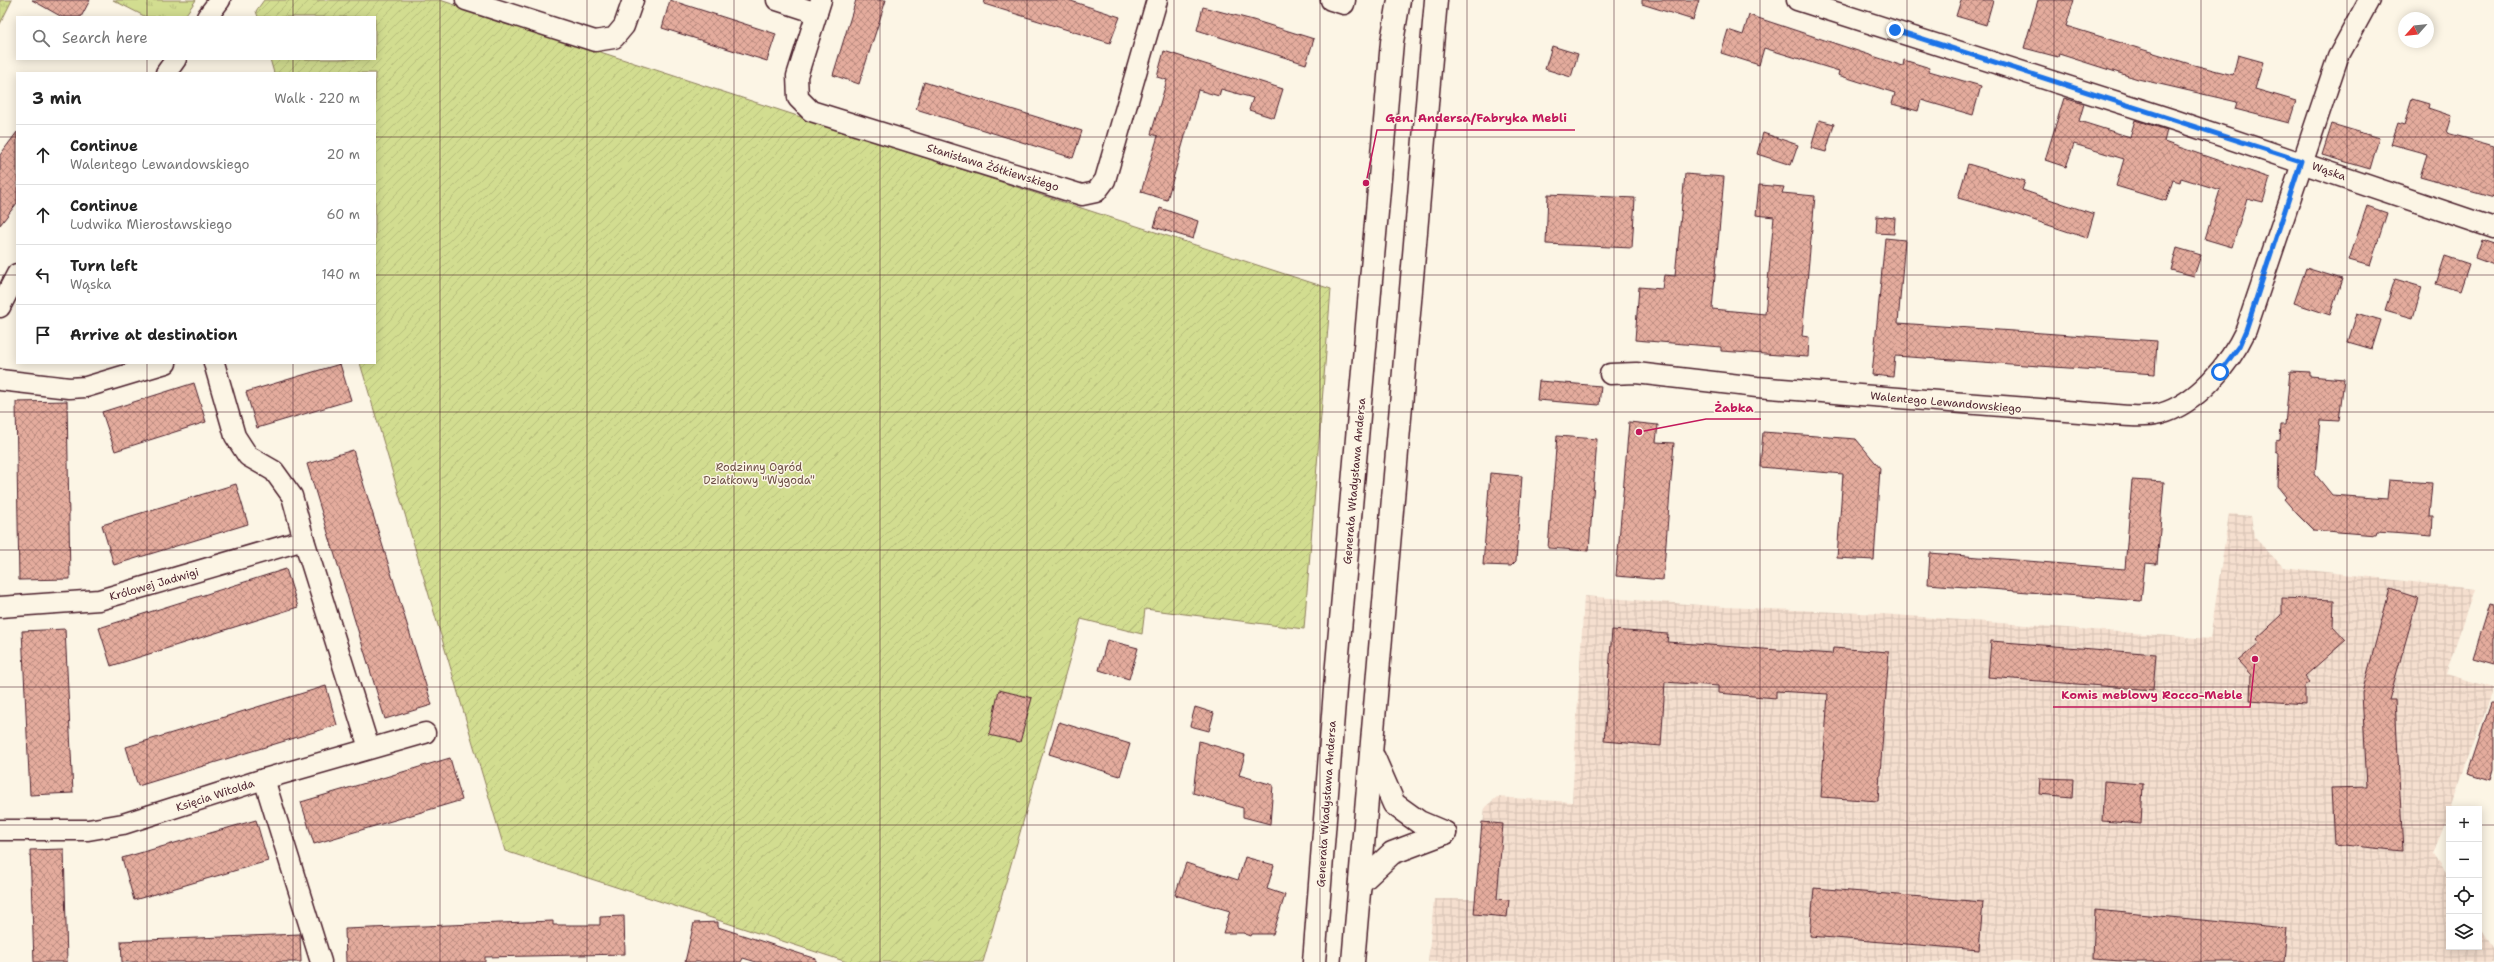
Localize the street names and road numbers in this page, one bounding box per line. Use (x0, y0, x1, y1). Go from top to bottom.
street label: Stanisława Żółkiewskiego (925, 140, 1061, 195)
street label: Wąska (2310, 159, 2348, 184)
street label: Walentego Lewandowskiego (1870, 388, 2023, 417)
street label: Generała Władysława Andersa (1340, 397, 1369, 565)
street label: Królowej Jadwigi (108, 565, 200, 604)
street label: Generała Władysława Andersa (1313, 720, 1340, 888)
street label: Księcia Witolda (174, 776, 256, 815)

